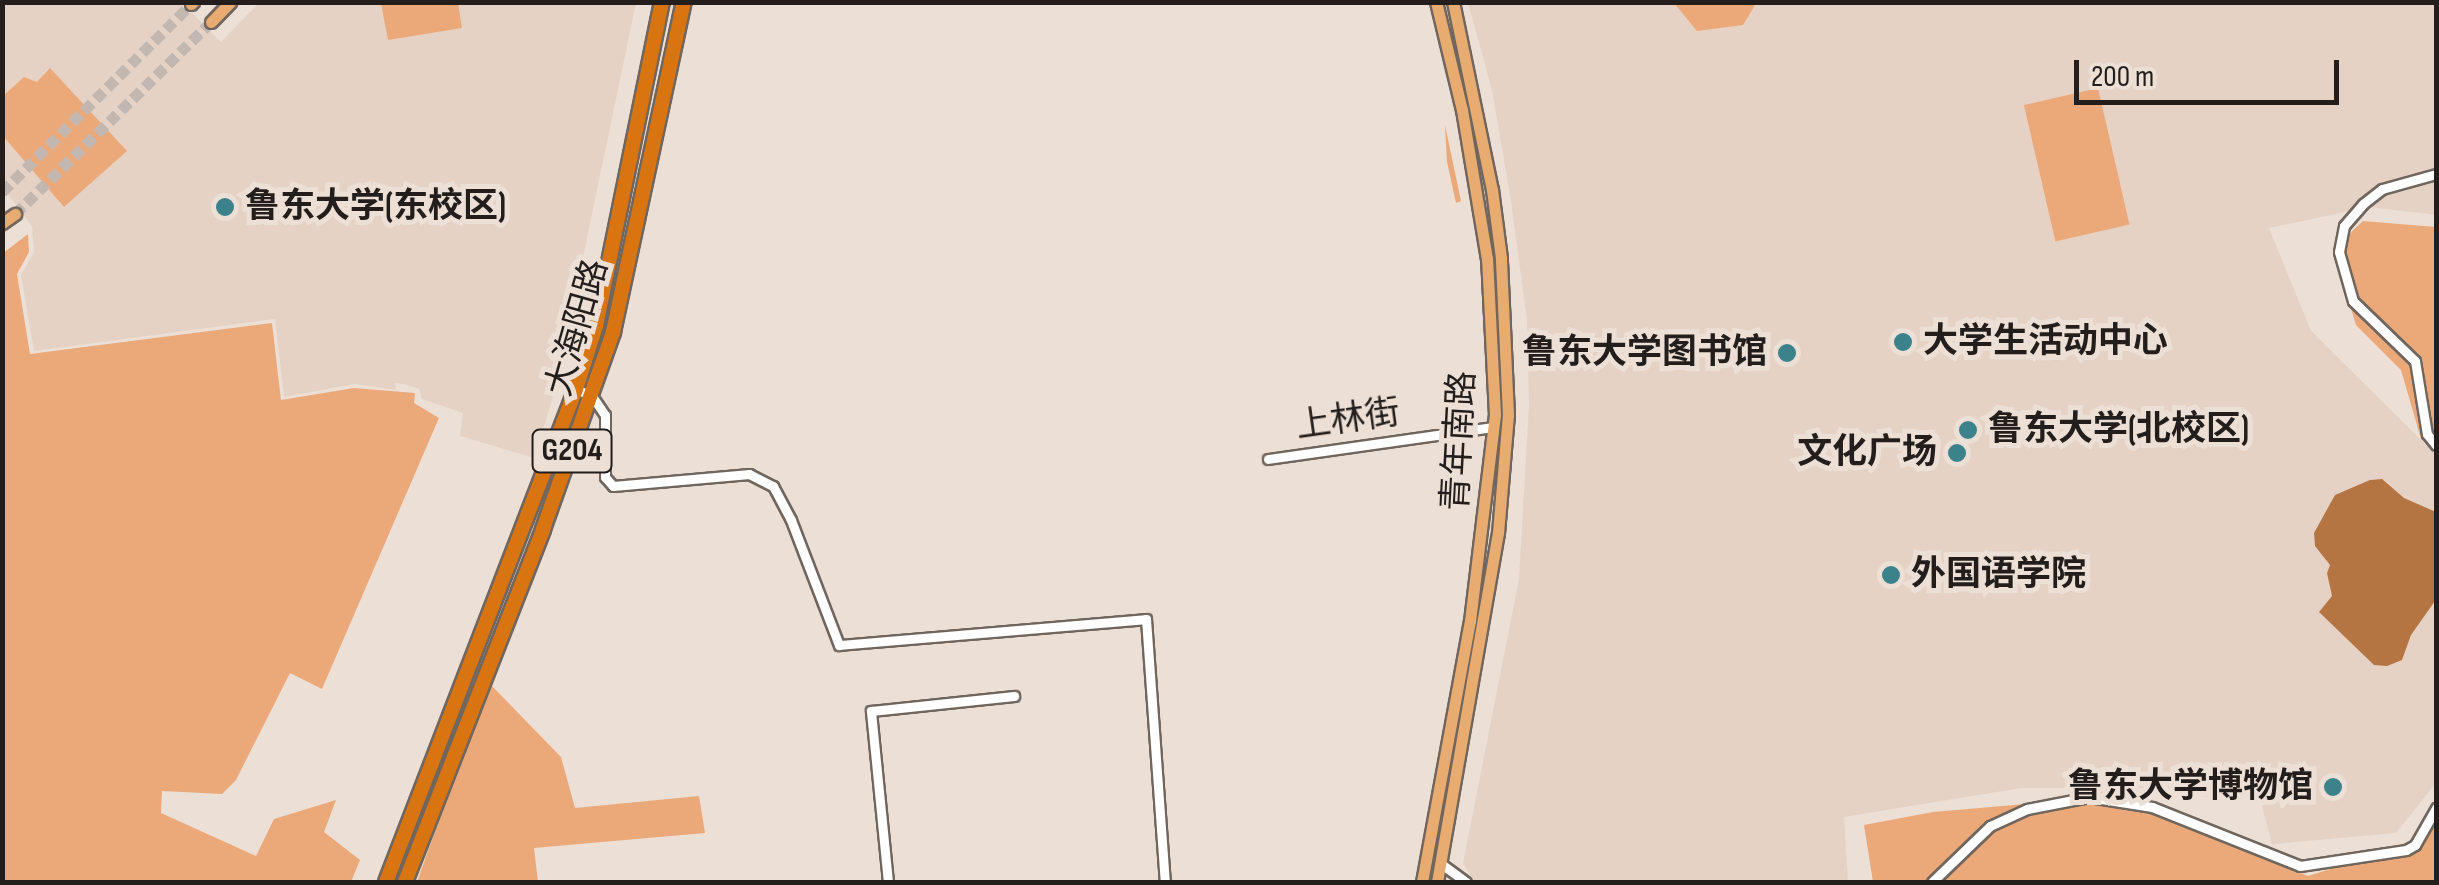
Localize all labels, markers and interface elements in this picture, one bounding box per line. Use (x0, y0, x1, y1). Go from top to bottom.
scale bar (2079, 40, 2344, 102)
text: 200 m (2091, 59, 2154, 95)
place label: 鲁东大学(东校区) (245, 186, 506, 228)
marker: 鲁东大学(东校区) (214, 196, 236, 218)
street label: 大海阳路 (539, 255, 617, 401)
place label: 大学生活动中心 (1923, 321, 2168, 363)
marker: 大学生活动中心 (1892, 331, 1914, 353)
place label: 鲁东大学图书馆 (1522, 332, 1767, 374)
marker: 鲁东大学图书馆 (1776, 342, 1798, 364)
street label: 青年南路 (1435, 370, 1485, 512)
street label: 上林街 (1293, 392, 1403, 448)
place label: 鲁东大学(北校区) (1988, 409, 2249, 451)
marker: 鲁东大学(北校区) (1957, 419, 1979, 441)
road number: G204 (530, 424, 614, 478)
place label: 文化广场 (1797, 432, 1937, 474)
marker: 文化广场 (1946, 442, 1968, 464)
place label: 外国语学院 (1911, 554, 2086, 596)
marker: 外国语学院 (1880, 564, 1902, 586)
place label: 鲁东大学博物馆 (2068, 766, 2313, 808)
marker: 鲁东大学博物馆 (2322, 776, 2344, 798)

